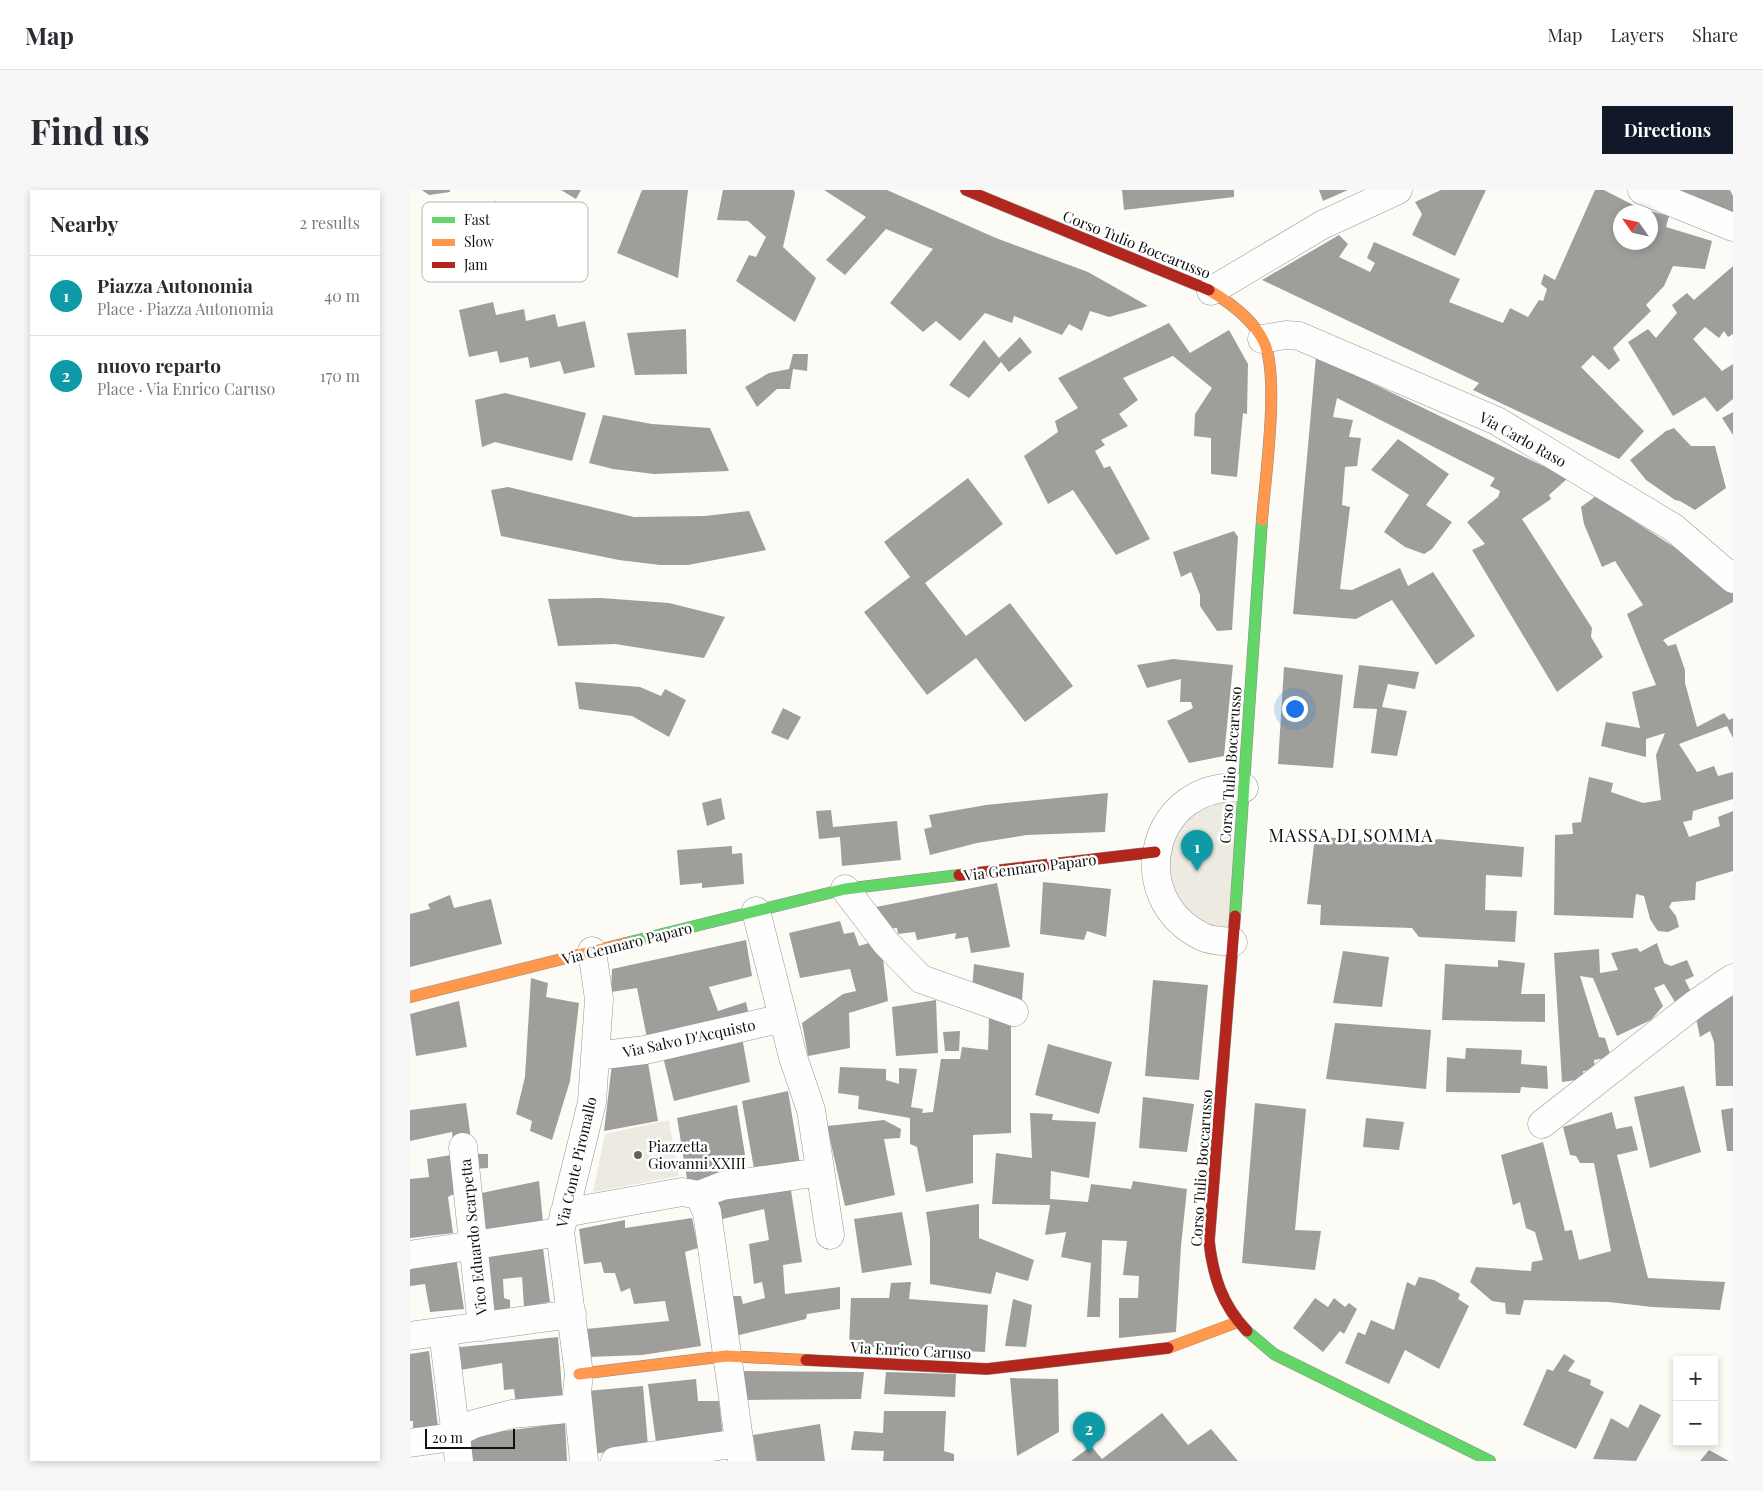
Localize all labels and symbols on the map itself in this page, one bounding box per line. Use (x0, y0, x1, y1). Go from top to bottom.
legend (422, 202, 588, 282)
street label: Corso Tulio Boccarusso (1060, 205, 1214, 283)
north arrow (1613, 205, 1658, 250)
text: Fast (464, 210, 491, 229)
text: Slow (464, 232, 494, 251)
text: Jam (463, 255, 488, 274)
street label: Via Carlo Raso (1475, 406, 1570, 471)
street label: Corso Tulio Boccarusso (1215, 686, 1245, 844)
your location (1282, 696, 1308, 722)
district label: MASSA DI SOMMA (1268, 823, 1434, 847)
pin: 1 (1181, 830, 1213, 871)
street label: Via Gennaro Paparo (962, 849, 1097, 885)
street label: Via Gennaro Paparo (559, 917, 694, 969)
street label: Via Salvo D'Acquisto (620, 1014, 757, 1062)
street label: Corso Tulio Boccarusso (1186, 1089, 1216, 1247)
street label: Via Conte Piromallo (551, 1095, 601, 1230)
place label: Piazzetta Giovanni XXIII (648, 1136, 746, 1173)
marker: Piazzetta Giovanni XXIII (632, 1149, 644, 1161)
street label: Vico Eduardo Scarpetta (455, 1157, 491, 1317)
street label: Via Enrico Caruso (849, 1337, 972, 1363)
pin: 2 (1073, 1412, 1105, 1453)
scale bar (425, 1426, 515, 1449)

